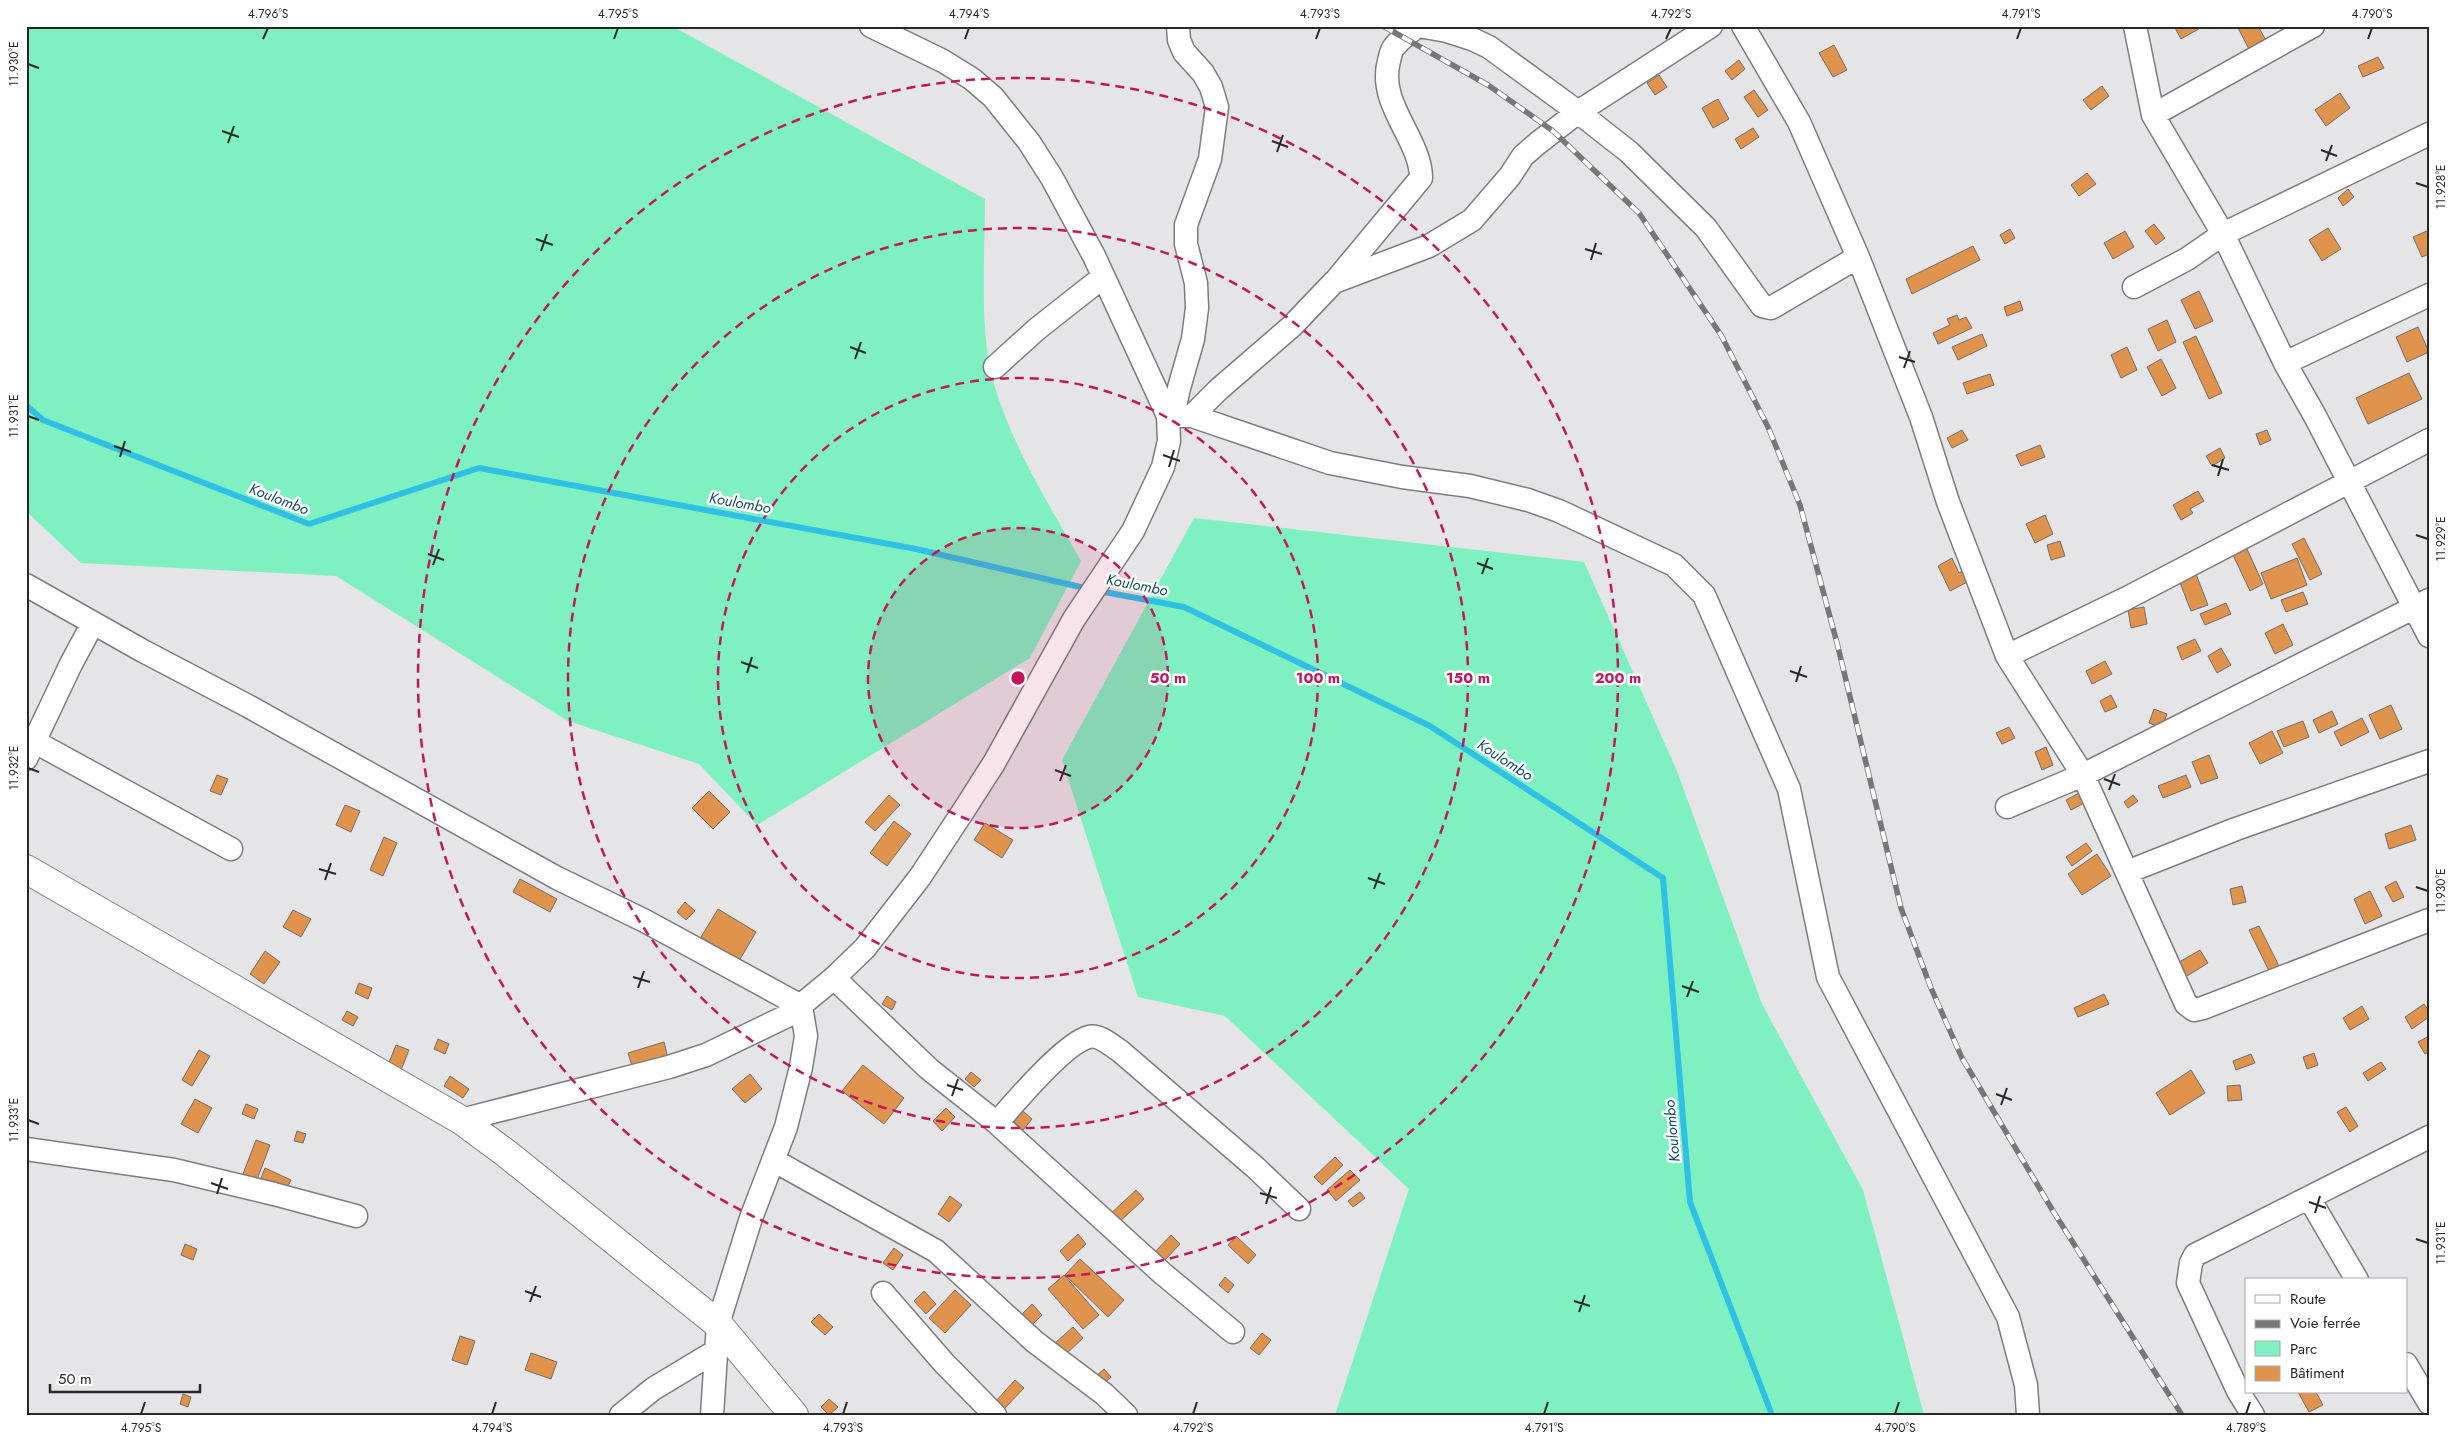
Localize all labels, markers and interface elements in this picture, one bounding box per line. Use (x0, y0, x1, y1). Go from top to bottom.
text: 4.796°S (248, 5, 289, 23)
text: 4.795°S (598, 5, 639, 23)
text: 4.794°S (949, 5, 990, 23)
text: 4.793°S (1300, 5, 1341, 23)
text: 4.792°S (1651, 5, 1692, 23)
text: 4.791°S (2001, 5, 2041, 23)
text: 4.790°S (2352, 5, 2393, 23)
text: 11.930°E (5, 41, 23, 87)
text: 11.928°E (2432, 165, 2450, 209)
text: 11.931°E (5, 394, 23, 438)
water label: Koulombo (246, 478, 312, 520)
water label: Koulombo (707, 487, 773, 519)
text: 11.929°E (2432, 517, 2450, 562)
water label: Koulombo (1104, 568, 1170, 602)
text: 50 m (1150, 667, 1186, 689)
text: 100 m (1296, 667, 1340, 689)
text: 150 m (1446, 667, 1490, 689)
text: 200 m (1595, 667, 1641, 689)
centre of rings (1009, 669, 1027, 687)
water label: Koulombo (1473, 734, 1537, 786)
text: 11.932°E (5, 746, 23, 790)
text: 11.930°E (2432, 868, 2450, 914)
text: 11.933°E (5, 1098, 23, 1142)
water label: Koulombo (1658, 1099, 1686, 1163)
text: 11.931°E (2432, 1221, 2450, 1265)
legend (2245, 1278, 2408, 1394)
text: Route (2290, 1288, 2326, 1310)
text: Voie ferrée (2290, 1312, 2361, 1334)
text: Parc (2290, 1338, 2317, 1360)
scale bar (50, 1361, 200, 1393)
text: Bâtiment (2290, 1362, 2344, 1384)
text: 50 m (58, 1368, 92, 1390)
text: 4.795°S (121, 1419, 162, 1437)
text: 4.794°S (472, 1419, 513, 1437)
text: 4.793°S (823, 1419, 864, 1437)
text: 4.792°S (1173, 1419, 1214, 1437)
text: 4.791°S (1524, 1419, 1564, 1437)
text: 4.790°S (1875, 1419, 1916, 1437)
text: 4.789°S (2226, 1419, 2267, 1437)

